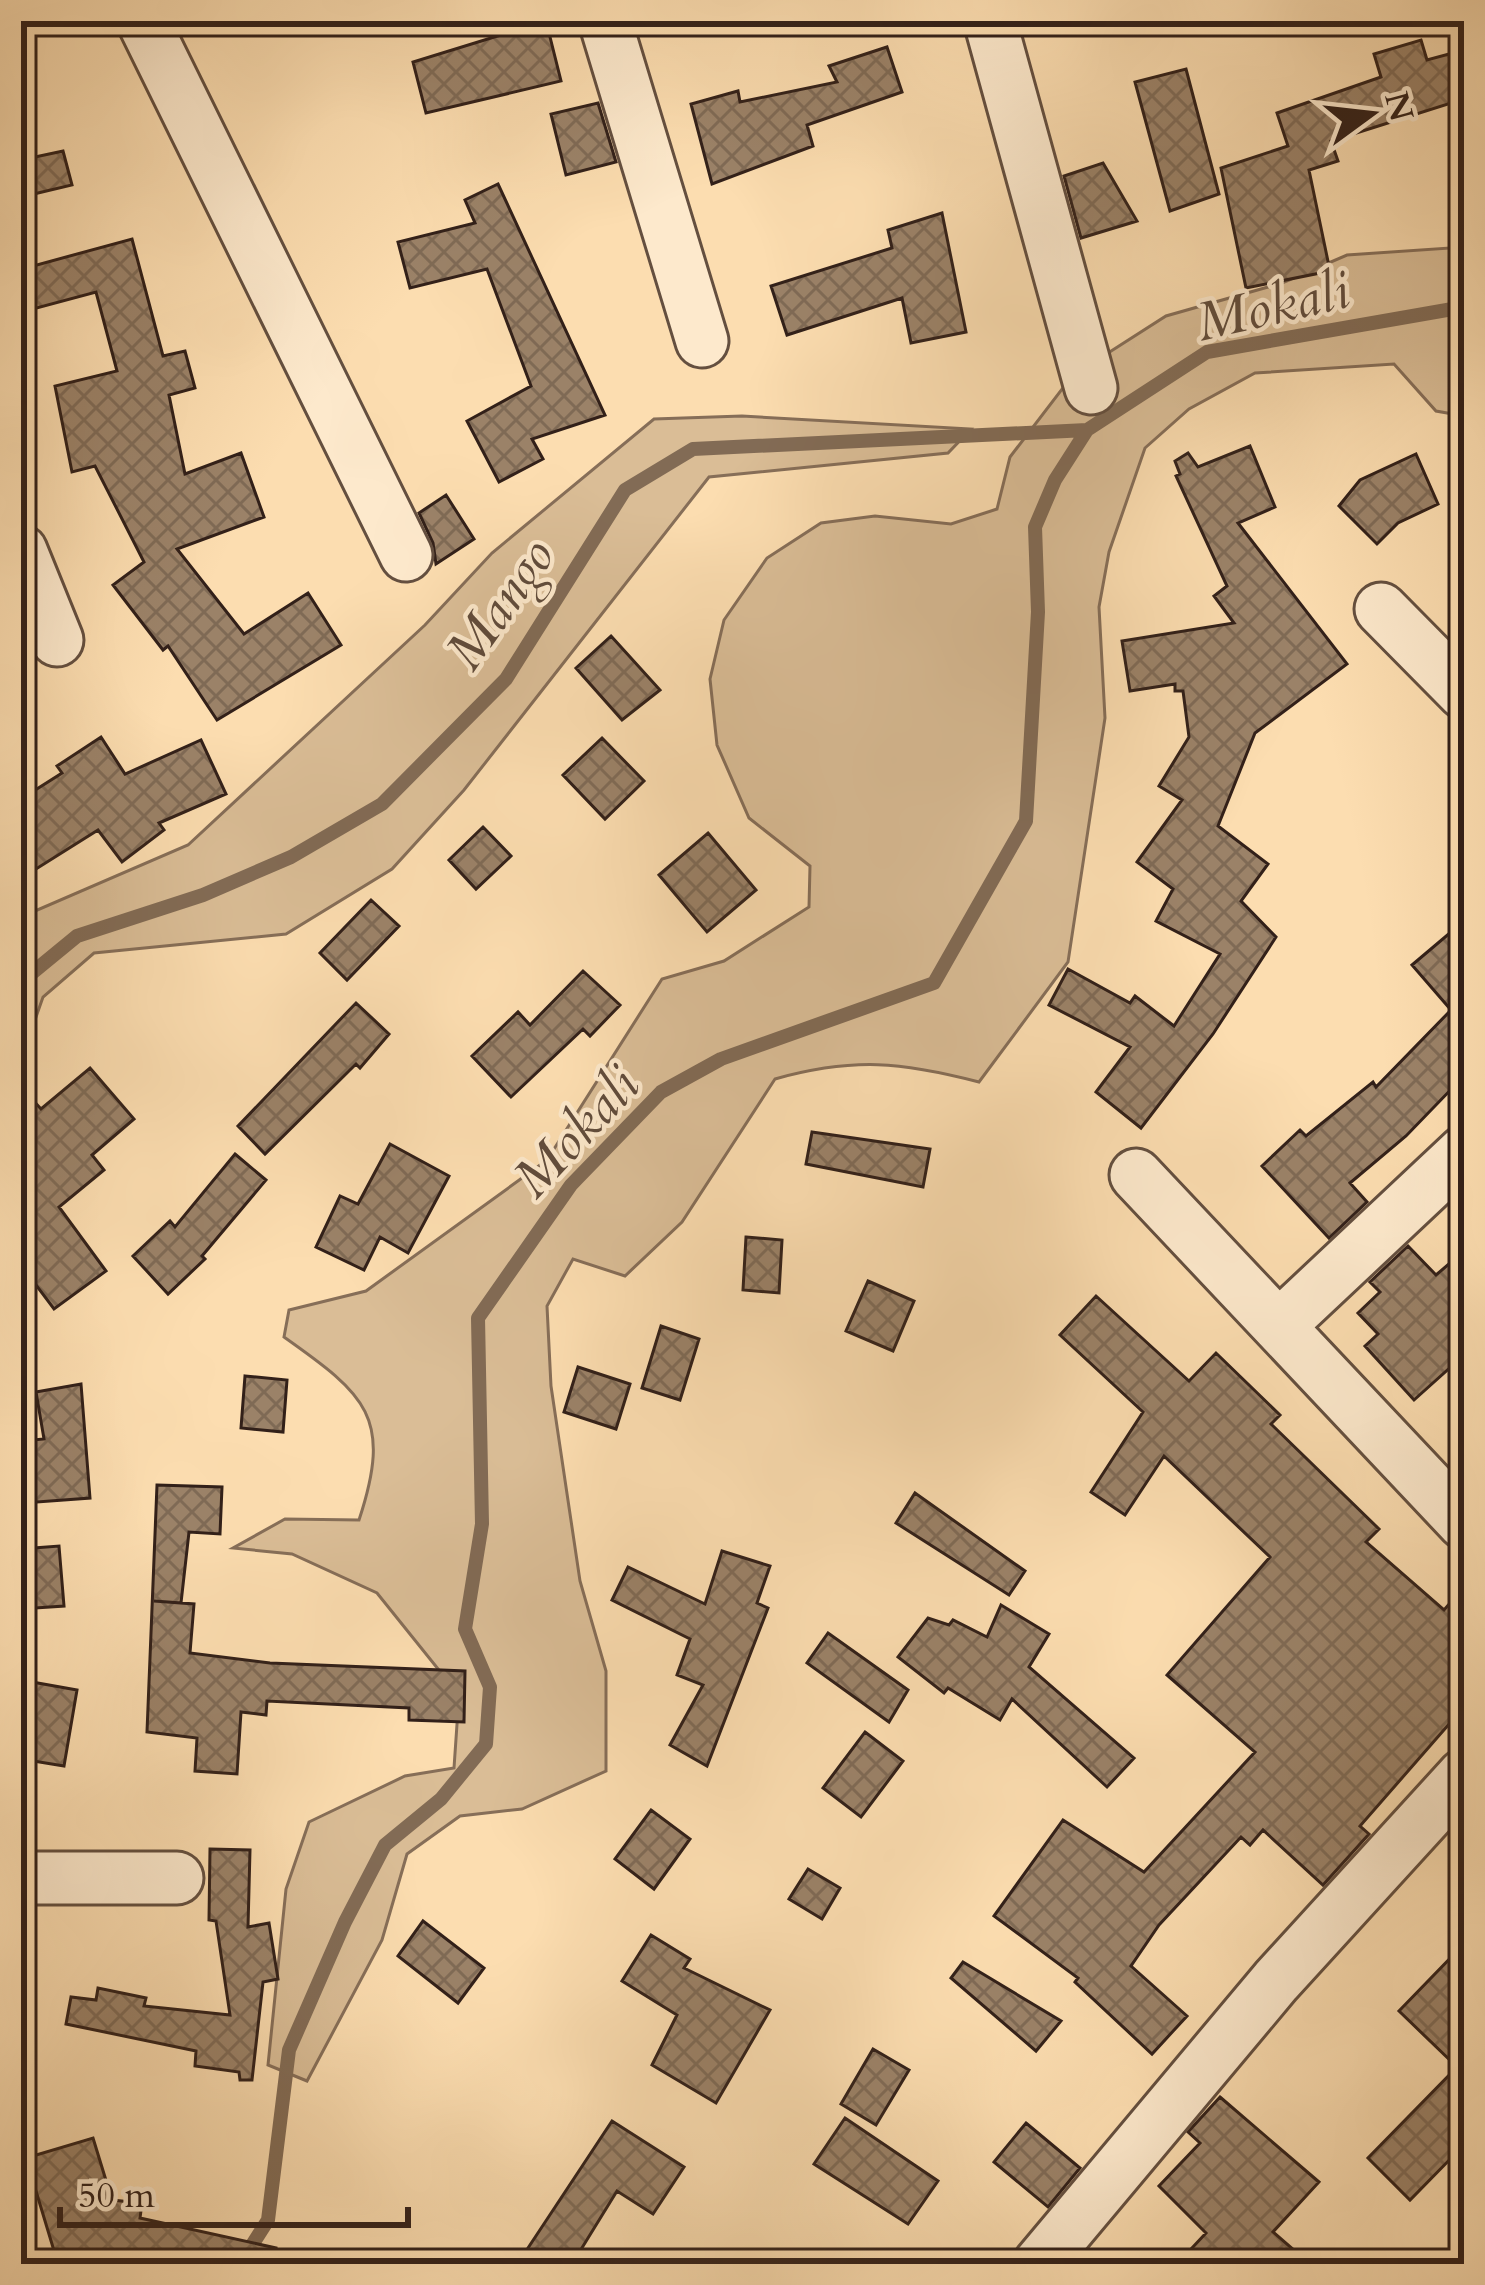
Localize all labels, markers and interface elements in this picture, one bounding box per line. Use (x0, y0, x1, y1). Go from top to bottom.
north arrow (1311, 54, 1431, 174)
text: N (1373, 87, 1424, 127)
water label: Mokali (1189, 254, 1358, 360)
water label: Mango (429, 524, 573, 685)
water label: Mokali (497, 1050, 657, 1214)
scale bar (60, 2153, 408, 2227)
text: 50 m (78, 2171, 156, 2220)

